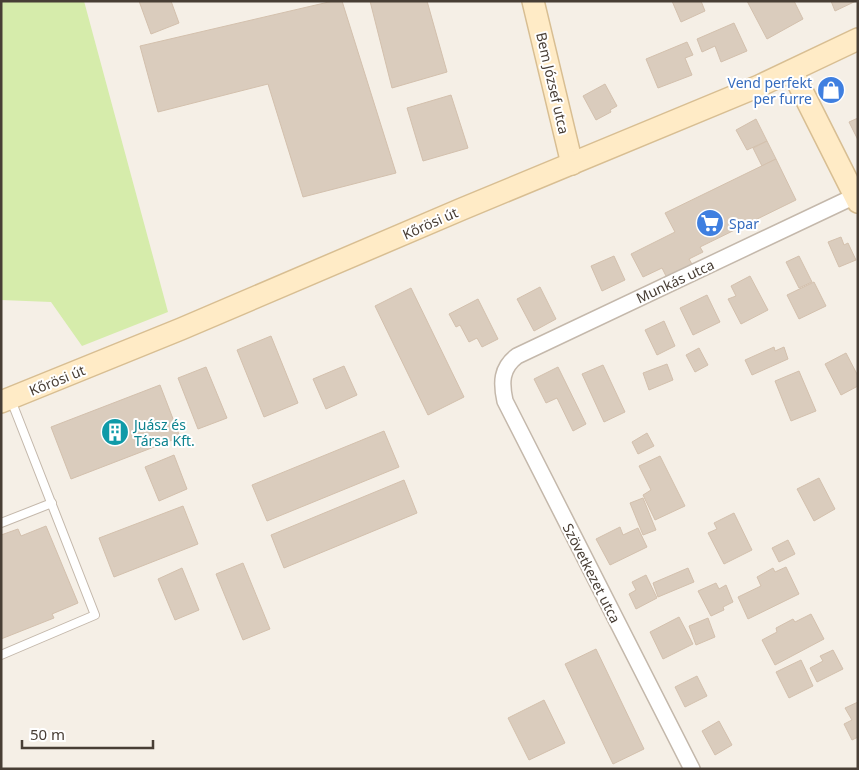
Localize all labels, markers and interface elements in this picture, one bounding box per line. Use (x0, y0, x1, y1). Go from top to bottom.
street label: Bem József utca (532, 30, 574, 136)
place label: Vend perfekt per furre (728, 73, 812, 108)
shop icon: Vend perfekt per furre (816, 75, 846, 105)
street label: Kőrösi út (399, 202, 461, 244)
supermarket icon: Spar (695, 208, 725, 238)
place label: Spar (729, 214, 759, 233)
street label: Munkás utca (633, 255, 717, 307)
street label: Kőrösi út (26, 360, 88, 400)
place label: Juász és Társa Kft. (132, 415, 195, 450)
building icon: Juász és Társa Kft. (100, 417, 130, 447)
street label: Szövetkezet utca (559, 520, 625, 626)
scale bar (22, 718, 154, 750)
text: 50 m (30, 724, 65, 744)

